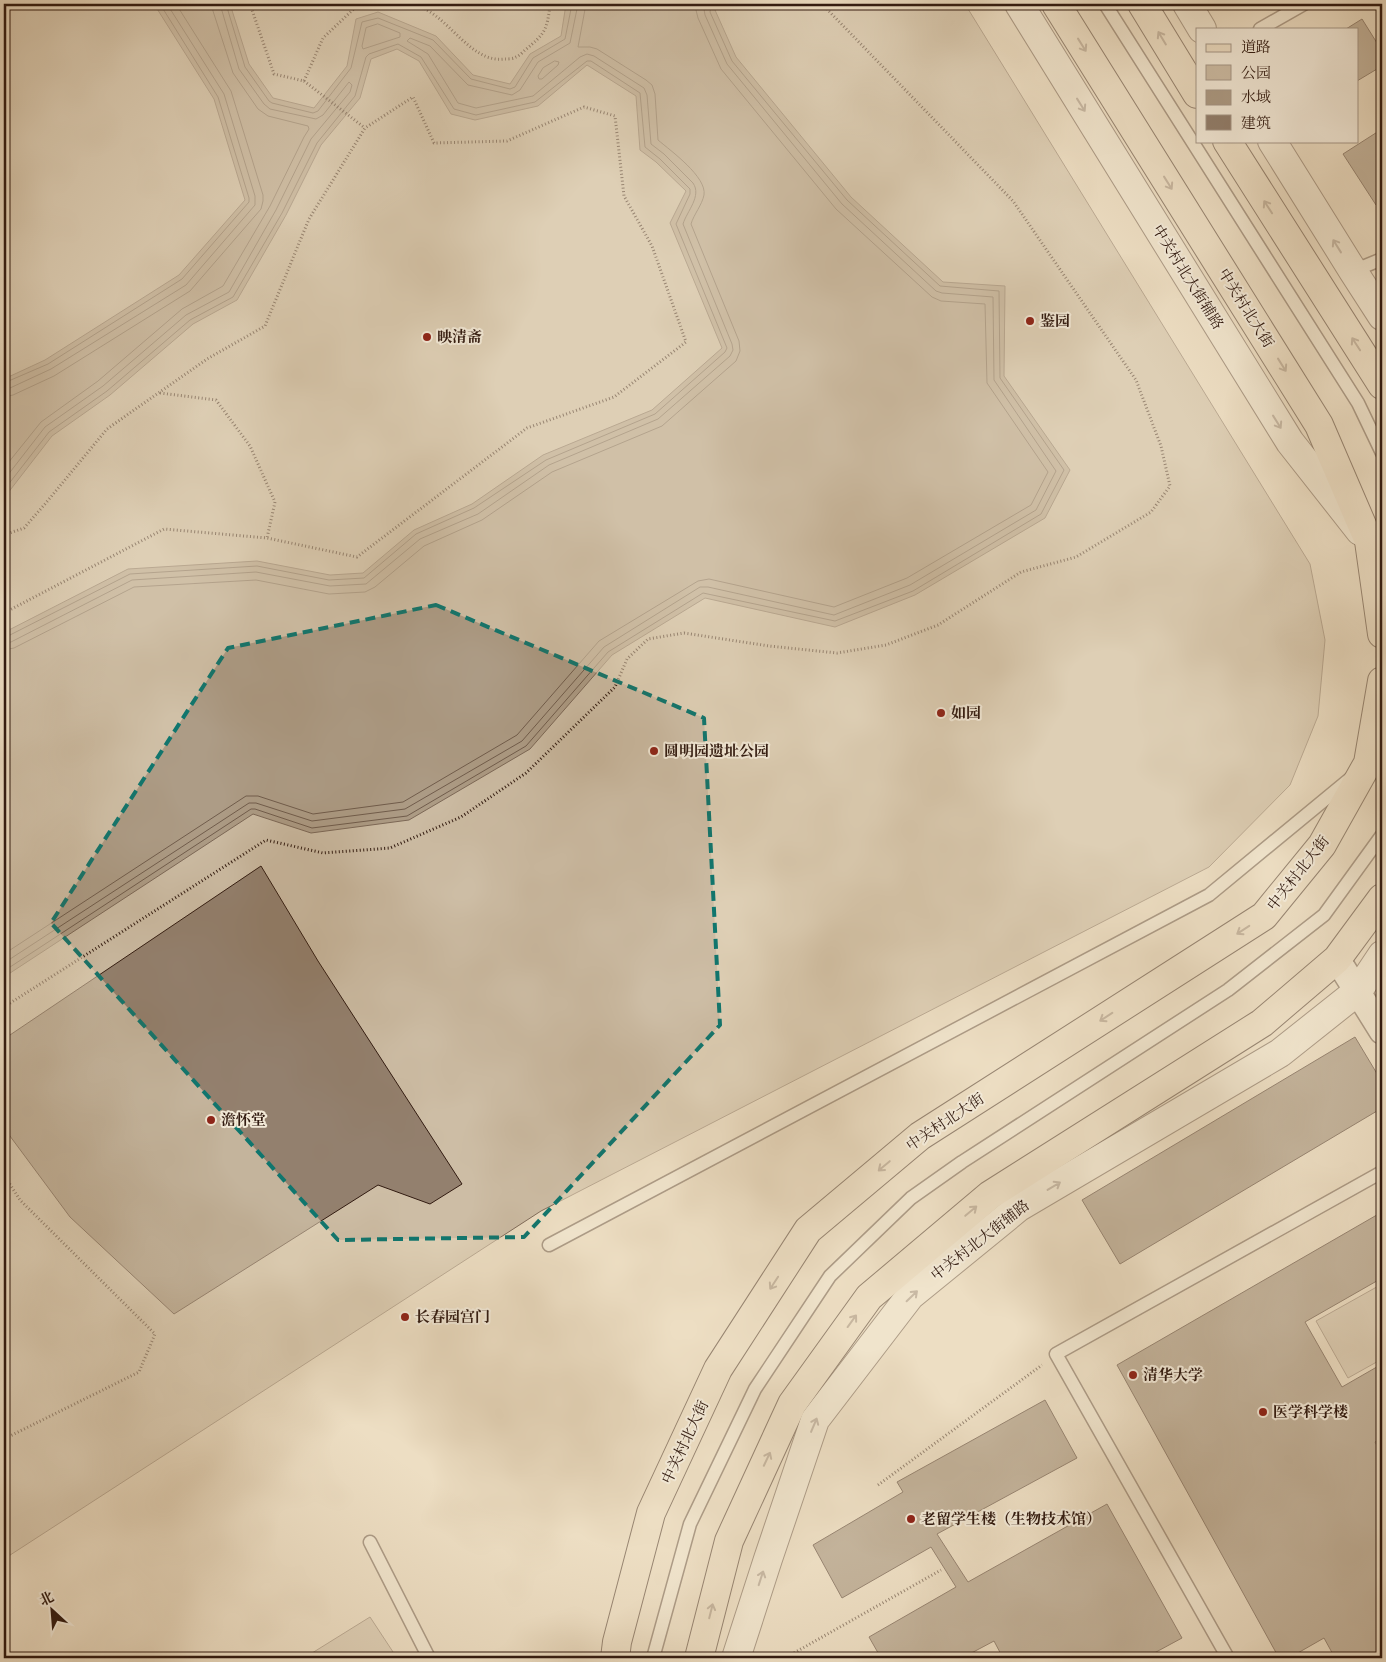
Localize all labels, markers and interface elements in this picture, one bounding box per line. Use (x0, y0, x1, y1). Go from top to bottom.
legend (1196, 28, 1358, 142)
one-way arrow (1157, 31, 1167, 45)
one-way arrow (1078, 38, 1088, 52)
text: 道路 (1241, 39, 1271, 56)
text: 公园 (1241, 65, 1271, 82)
text: 水域 (1241, 89, 1271, 106)
one-way arrow (1077, 97, 1087, 111)
text: 建筑 (1241, 115, 1271, 132)
one-way arrow (1163, 176, 1174, 190)
one-way arrow (1263, 200, 1273, 214)
street label: 中关村北大街辅路 (1149, 222, 1227, 333)
one-way arrow (1331, 239, 1341, 253)
street label: 中关村北大街 (1215, 266, 1277, 351)
place label: 鉴园 (1040, 313, 1070, 330)
marker: 鉴园 (1024, 315, 1036, 327)
place label: 映清斋 (437, 328, 482, 346)
marker: 映清斋 (421, 331, 433, 343)
one-way arrow (1351, 337, 1361, 351)
one-way arrow (1277, 358, 1287, 372)
one-way arrow (1273, 414, 1283, 428)
place label: 如园 (951, 705, 981, 722)
marker: 如园 (935, 707, 947, 719)
place label: 圆明园遗址公园 (664, 743, 769, 760)
marker: 圆明园遗址公园 (648, 745, 660, 757)
street label: 中关村北大街 (1264, 833, 1333, 914)
one-way arrow (1236, 924, 1250, 935)
one-way arrow (1099, 1012, 1113, 1022)
street label: 中关村北大街 (903, 1090, 987, 1155)
place label: 澹怀堂 (221, 1112, 266, 1129)
marker: 澹怀堂 (205, 1114, 217, 1126)
one-way arrow (878, 1160, 891, 1172)
one-way arrow (1047, 1181, 1061, 1191)
street label: 中关村北大街辅路 (928, 1197, 1033, 1284)
one-way arrow (964, 1206, 977, 1217)
one-way arrow (769, 1276, 779, 1290)
one-way arrow (906, 1290, 918, 1302)
place label: 长春园宫门 (415, 1309, 490, 1326)
marker: 长春园宫门 (399, 1311, 411, 1323)
one-way arrow (847, 1314, 857, 1328)
place label: 清华大学 (1143, 1366, 1203, 1384)
marker: 清华大学 (1127, 1369, 1139, 1381)
street label: 中关村北大街 (659, 1398, 712, 1487)
place label: 医学科学楼 (1273, 1404, 1348, 1421)
marker: 医学科学楼 (1257, 1406, 1269, 1418)
one-way arrow (810, 1418, 820, 1433)
one-way arrow (762, 1452, 772, 1467)
place label: 老留学生楼（生物技术馆） (921, 1510, 1101, 1528)
marker: 老留学生楼（生物技术馆） (905, 1513, 917, 1525)
one-way arrow (757, 1571, 767, 1587)
north arrow (28, 1584, 78, 1634)
text: 北 (37, 1589, 56, 1609)
one-way arrow (707, 1603, 716, 1619)

